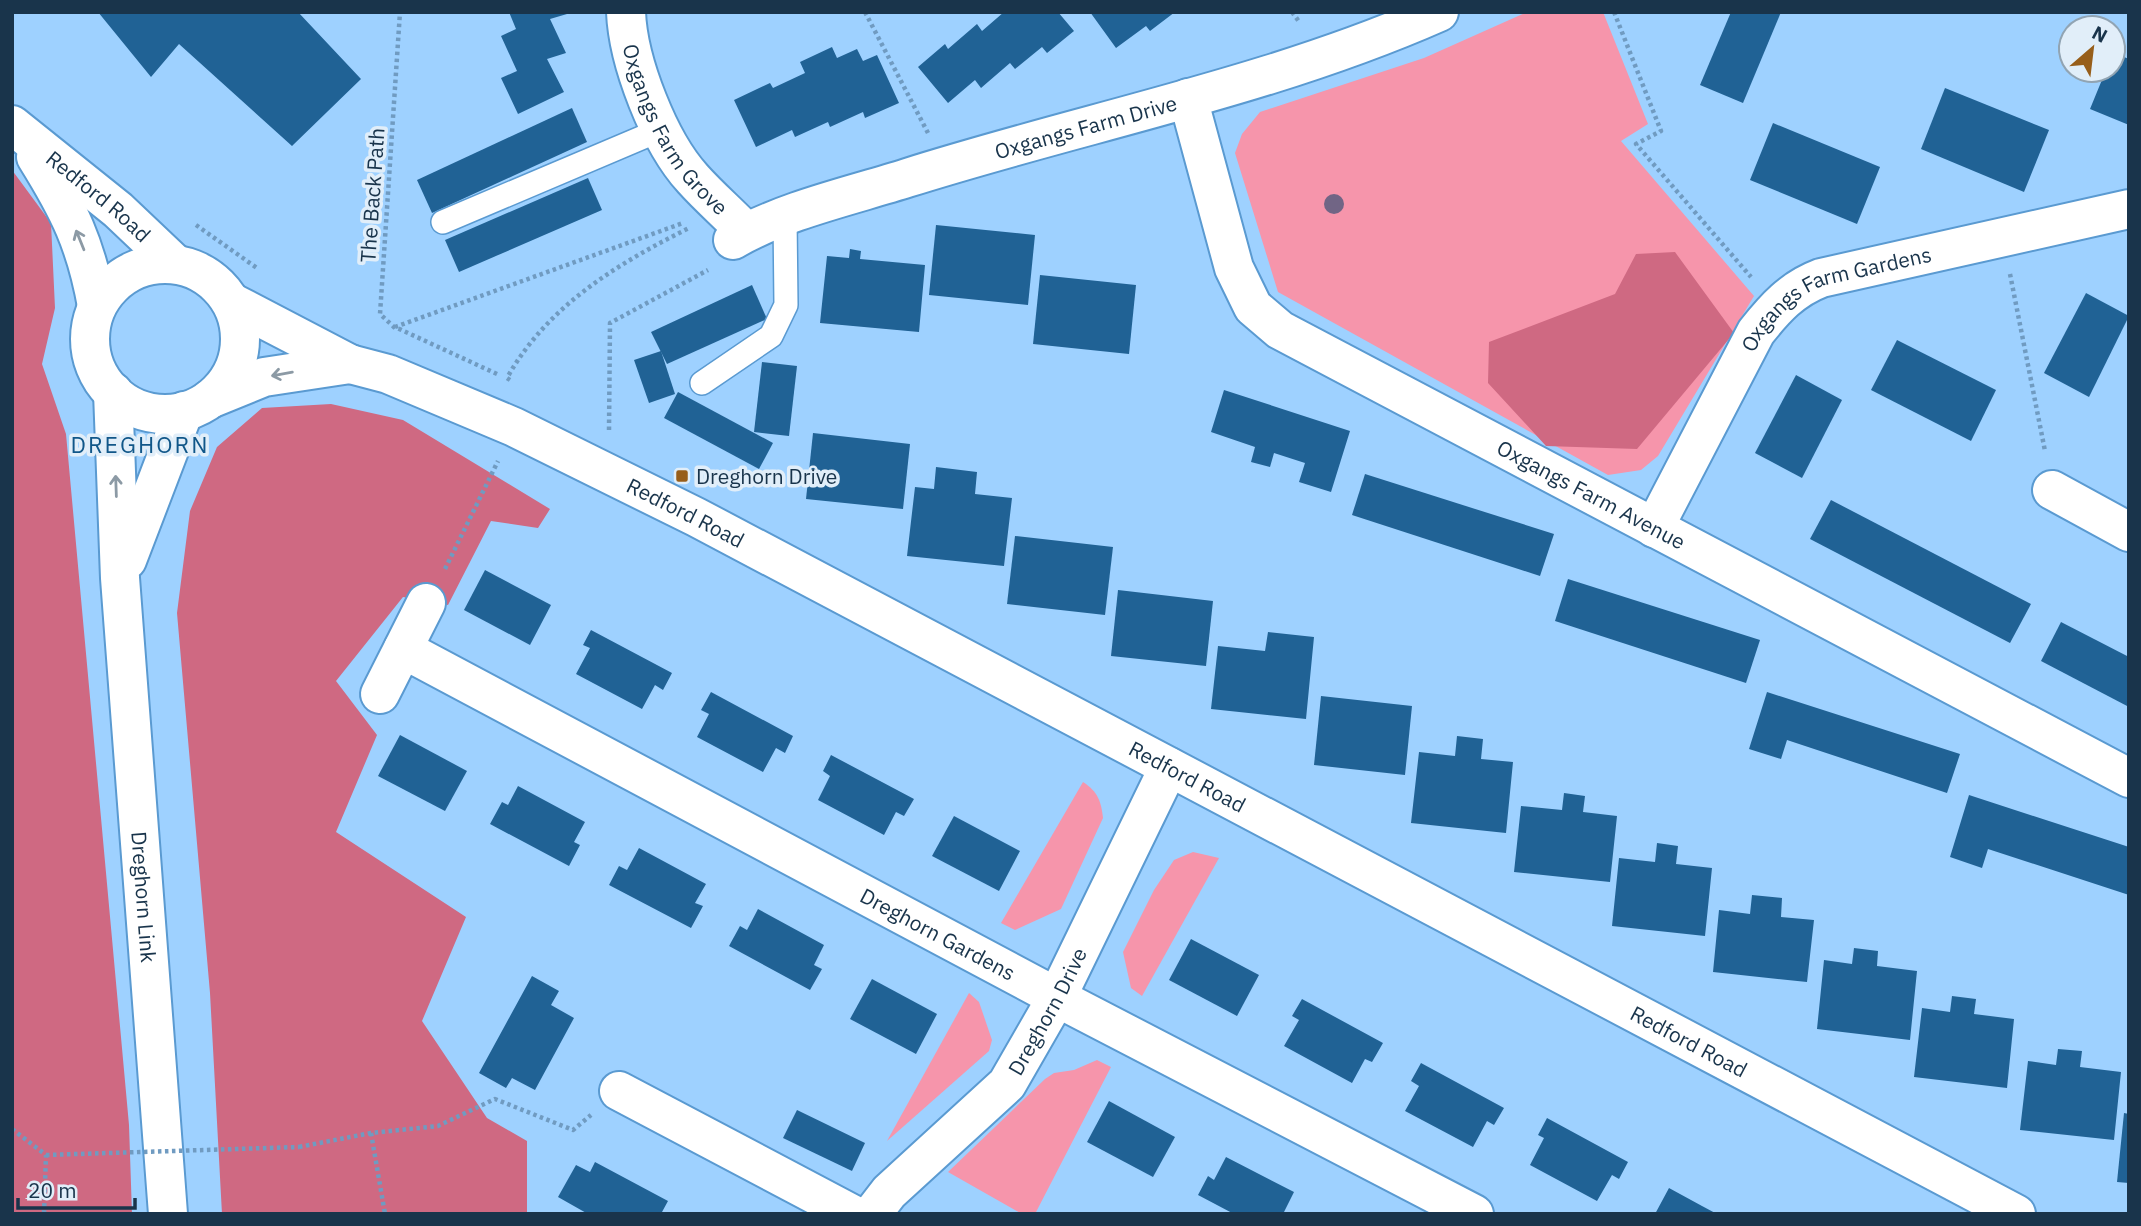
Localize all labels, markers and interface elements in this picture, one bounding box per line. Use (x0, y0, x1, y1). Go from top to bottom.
north arrow (2057, 14, 2127, 84)
text: N (2088, 20, 2112, 48)
street label: Oxgangs Farm Grove (617, 41, 734, 221)
street label: Oxgangs Farm Drive (991, 88, 1180, 165)
street label: The Back Path (353, 127, 391, 263)
street label: Redford Road (41, 144, 157, 248)
one-way arrow (73, 230, 86, 251)
street label: Oxgangs Farm Gardens (1734, 240, 1934, 356)
one-way arrow (272, 368, 294, 381)
district label: DREGHORN (70, 429, 210, 459)
street label: Oxgangs Farm Avenue (1492, 433, 1690, 556)
place label: Dreghorn Drive (696, 462, 837, 490)
marker: Dreghorn Drive (674, 468, 690, 484)
street label: Redford Road (622, 471, 749, 554)
one-way arrow (110, 474, 123, 497)
street label: Redford Road (1124, 734, 1251, 819)
street label: Dreghorn Link (125, 830, 163, 964)
street label: Dreghorn Gardens (855, 881, 1020, 987)
street label: Dreghorn Drive (1001, 943, 1093, 1080)
street label: Redford Road (1626, 999, 1752, 1084)
scale bar (18, 1166, 135, 1210)
text: 20 m (28, 1176, 77, 1204)

